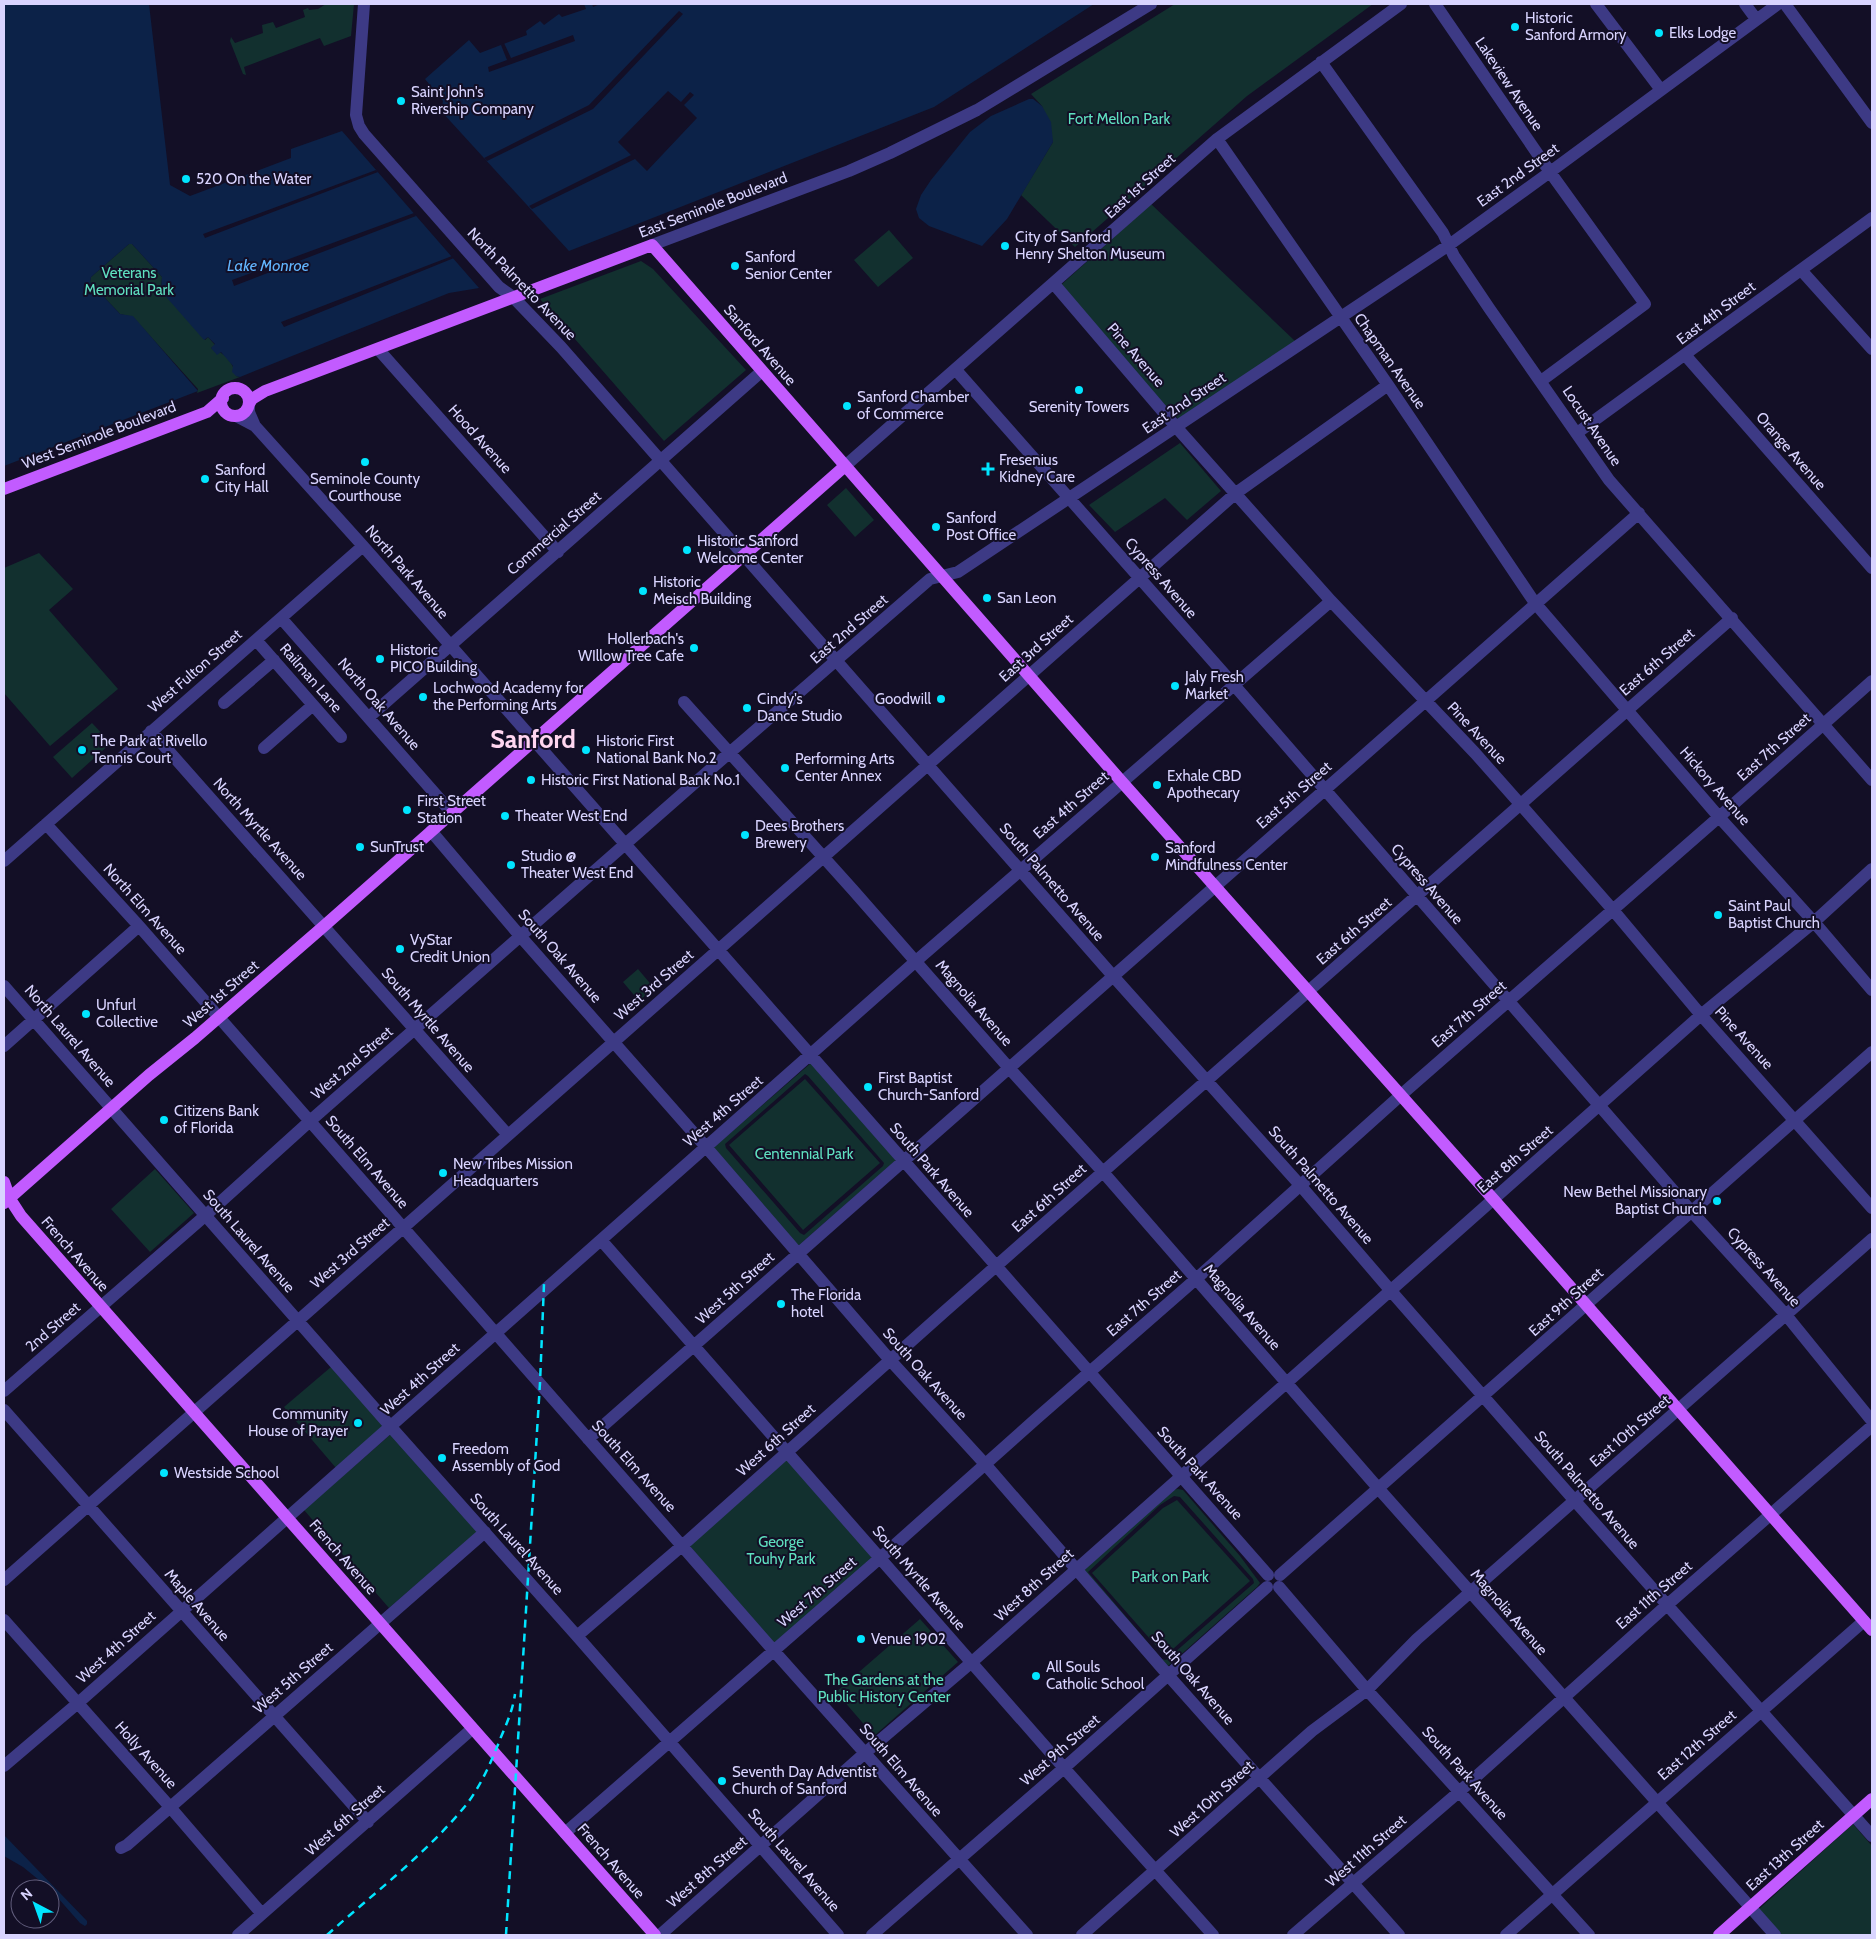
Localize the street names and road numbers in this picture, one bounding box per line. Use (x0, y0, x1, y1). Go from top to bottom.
street label: Lakeview Avenue (1471, 34, 1547, 134)
street label: East 2nd Street (1474, 139, 1562, 211)
street label: East 1st Street (1101, 150, 1179, 222)
street label: East Seminole Boulevard (636, 168, 790, 242)
street label: North Palmetto Avenue (464, 224, 580, 344)
street label: East 4th Street (1673, 278, 1759, 348)
street label: Sanford Avenue (720, 301, 800, 389)
street label: Chapman Avenue (1350, 310, 1430, 413)
street label: Pine Avenue (1103, 319, 1169, 391)
street label: East 2nd Street (1139, 369, 1229, 437)
street label: Locust Avenue (1559, 383, 1625, 470)
street label: West Seminole Boulevard (20, 397, 178, 473)
street label: Hood Avenue (444, 401, 516, 477)
street label: Orange Avenue (1752, 408, 1830, 494)
street label: Commercial Street (503, 487, 605, 579)
street label: North Park Avenue (362, 522, 453, 623)
street label: Cypress Avenue (1121, 534, 1201, 622)
street label: East 2nd Street (807, 591, 891, 667)
street label: East 3rd Street (995, 610, 1077, 686)
street label: East 6th Street (1616, 624, 1698, 700)
street label: West Fulton Street (145, 625, 245, 717)
street label: Railman Lane (276, 640, 346, 717)
street label: North Oak Avenue (334, 654, 424, 754)
street label: Pine Avenue (1444, 698, 1511, 768)
street label: East 7th Street (1733, 709, 1815, 785)
street label: Hickory Avenue (1676, 743, 1754, 829)
street label: East 5th Street (1253, 758, 1335, 832)
street label: East 4th Street (1030, 767, 1112, 843)
street label: North Myrtle Avenue (209, 774, 311, 884)
street label: South Palmetto Avenue (996, 819, 1108, 945)
street label: Cypress Avenue (1387, 840, 1467, 928)
street label: North Elm Avenue (100, 860, 191, 958)
street label: East 6th Street (1313, 893, 1395, 969)
street label: South Oak Avenue (515, 906, 606, 1007)
street label: West 3rd Street (611, 946, 697, 1024)
street label: West 1st Street (180, 956, 262, 1032)
street label: Magnolia Avenue (932, 956, 1017, 1050)
street label: South Myrtle Avenue (378, 964, 479, 1076)
street label: East 7th Street (1428, 977, 1510, 1051)
street label: North Laurel Avenue (21, 981, 119, 1091)
street label: Pine Avenue (1711, 1003, 1777, 1073)
street label: West 2nd Street (307, 1023, 397, 1103)
street label: West 4th Street (679, 1071, 767, 1151)
street label: South Elm Avenue (322, 1112, 413, 1212)
street label: South Park Avenue (886, 1119, 978, 1221)
street label: East 8th Street (1473, 1121, 1557, 1197)
street label: South Palmetto Avenue (1265, 1122, 1377, 1248)
street label: East 6th Street (1008, 1160, 1090, 1236)
street label: South Laurel Avenue (199, 1186, 299, 1296)
street label: French Avenue (37, 1213, 113, 1295)
street label: West 3rd Street (307, 1214, 393, 1292)
street label: Cypress Avenue (1724, 1224, 1805, 1311)
street label: West 5th Street (692, 1248, 778, 1328)
street label: Magnolia Avenue (1200, 1260, 1285, 1354)
street label: East 9th Street (1525, 1264, 1607, 1340)
street label: East 7th Street (1103, 1266, 1185, 1340)
street label: 2nd Street (22, 1298, 84, 1356)
street label: South Oak Avenue (879, 1324, 971, 1424)
street label: West 4th Street (377, 1339, 463, 1419)
street label: East 10th Street (1586, 1391, 1674, 1471)
street label: West 6th Street (733, 1400, 819, 1480)
street label: South Elm Avenue (588, 1416, 680, 1516)
street label: South Park Avenue (1153, 1423, 1247, 1524)
street label: South Palmetto Avenue (1531, 1427, 1643, 1553)
street label: South Laurel Avenue (467, 1489, 568, 1599)
street label: French Avenue (305, 1516, 381, 1598)
street label: South Myrtle Avenue (869, 1522, 970, 1634)
street label: West 8th Street (991, 1545, 1077, 1625)
street label: West 7th Street (774, 1553, 860, 1631)
street label: East 11th Street (1612, 1557, 1696, 1633)
street label: Maple Avenue (161, 1565, 233, 1645)
street label: Magnolia Avenue (1467, 1565, 1552, 1659)
street label: West 4th Street (73, 1607, 159, 1687)
street label: South Oak Avenue (1148, 1628, 1239, 1729)
street label: West 5th Street (250, 1639, 336, 1717)
street label: East 12th Street (1654, 1706, 1740, 1784)
street label: West 9th Street (1017, 1711, 1103, 1789)
street label: Holly Avenue (111, 1718, 181, 1793)
street label: South Elm Avenue (856, 1720, 947, 1820)
street label: South Park Avenue (1418, 1723, 1512, 1824)
street label: West 10th Street (1166, 1757, 1258, 1841)
street label: West 6th Street (302, 1781, 388, 1859)
street label: South Laurel Avenue (744, 1805, 844, 1915)
street label: West 11th Street (1322, 1811, 1410, 1891)
street label: East 13th Street (1742, 1815, 1828, 1895)
street label: French Avenue (573, 1820, 649, 1902)
street label: West 8th Street (663, 1832, 751, 1912)

